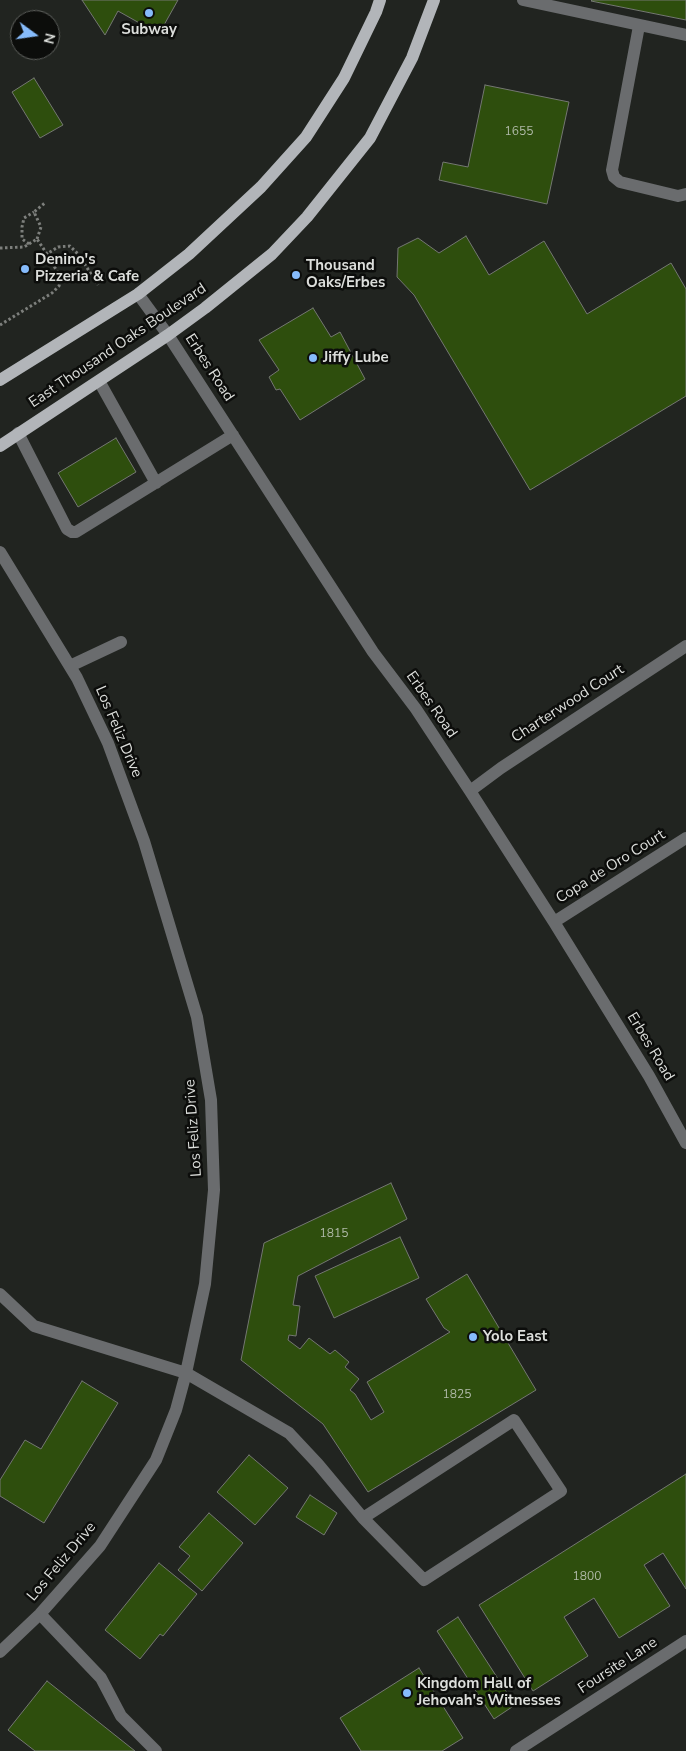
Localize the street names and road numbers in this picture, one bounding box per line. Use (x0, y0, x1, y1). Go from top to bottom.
street label: East Thousand Oaks Boulevard (26, 280, 210, 412)
street label: Erbes Road (181, 331, 237, 405)
street label: Charterwood Court (508, 661, 628, 747)
street label: Erbes Road (402, 668, 460, 742)
street label: Los Feliz Drive (91, 684, 145, 780)
street label: Copa de Oro Court (553, 826, 669, 908)
street label: Erbes Road (623, 1009, 677, 1085)
street label: Los Feliz Drive (182, 1079, 206, 1177)
street label: Los Feliz Drive (24, 1519, 100, 1605)
street label: Foursite Lane (575, 1634, 661, 1698)

